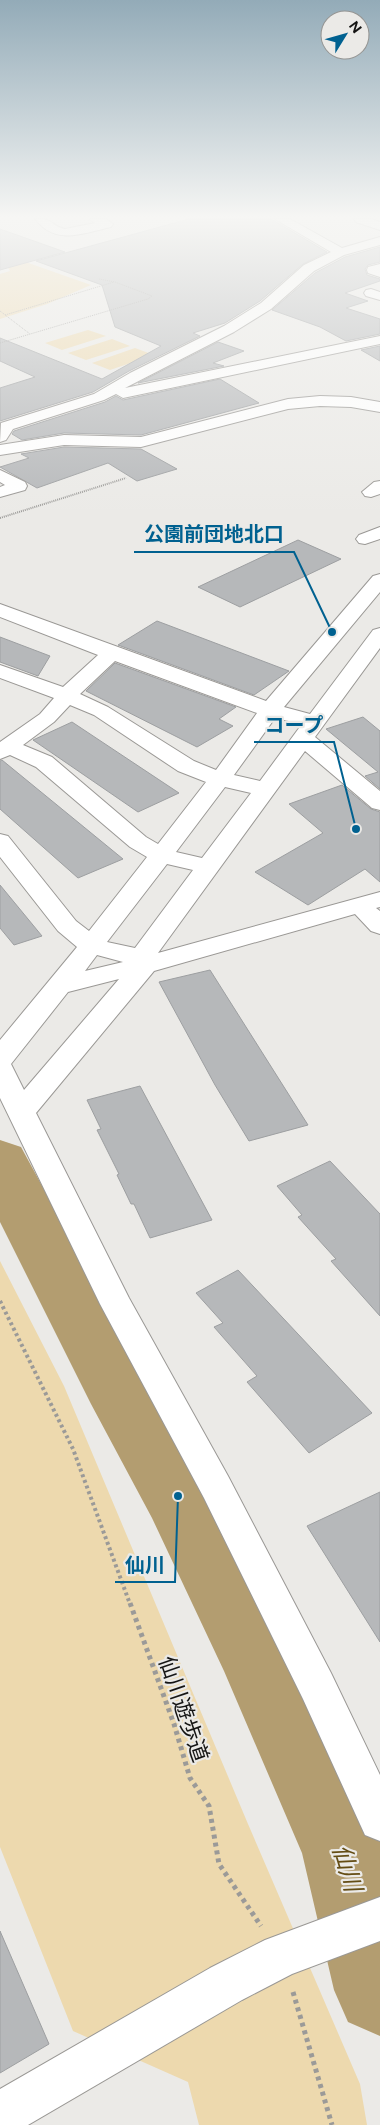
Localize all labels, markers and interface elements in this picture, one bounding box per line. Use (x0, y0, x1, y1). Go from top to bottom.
north arrow (320, 10, 370, 60)
text: N (345, 18, 365, 37)
callout: 公園前団地北口 (134, 517, 294, 552)
text: 公園前団地北口 (144, 522, 284, 546)
callout: コープ (254, 707, 334, 742)
text: コープ (265, 713, 323, 737)
callout: 仙川 (115, 1547, 175, 1582)
text: 仙川 (125, 1553, 165, 1577)
street label: 仙川遊歩道 (153, 1653, 214, 1766)
water label: 仙川 (327, 1841, 369, 1898)

